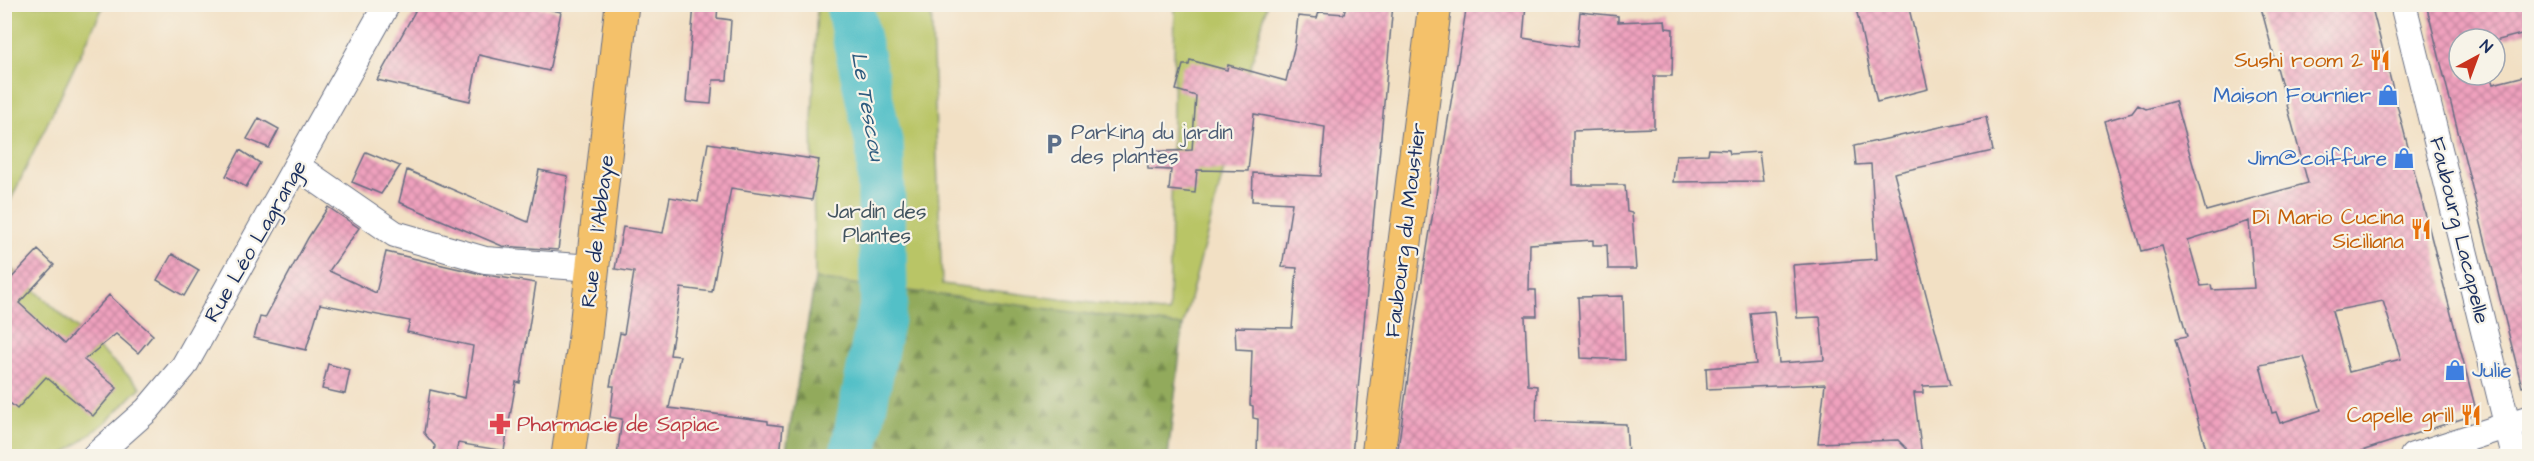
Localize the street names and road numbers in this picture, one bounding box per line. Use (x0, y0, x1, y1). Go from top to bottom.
street label: Faubourg du Moustier (1378, 121, 1435, 339)
street label: Faubourg Lacapelle (2420, 134, 2497, 327)
street label: Rue de l'Abbaye (574, 153, 623, 309)
street label: Rue Léo Lagrange (197, 155, 315, 329)

